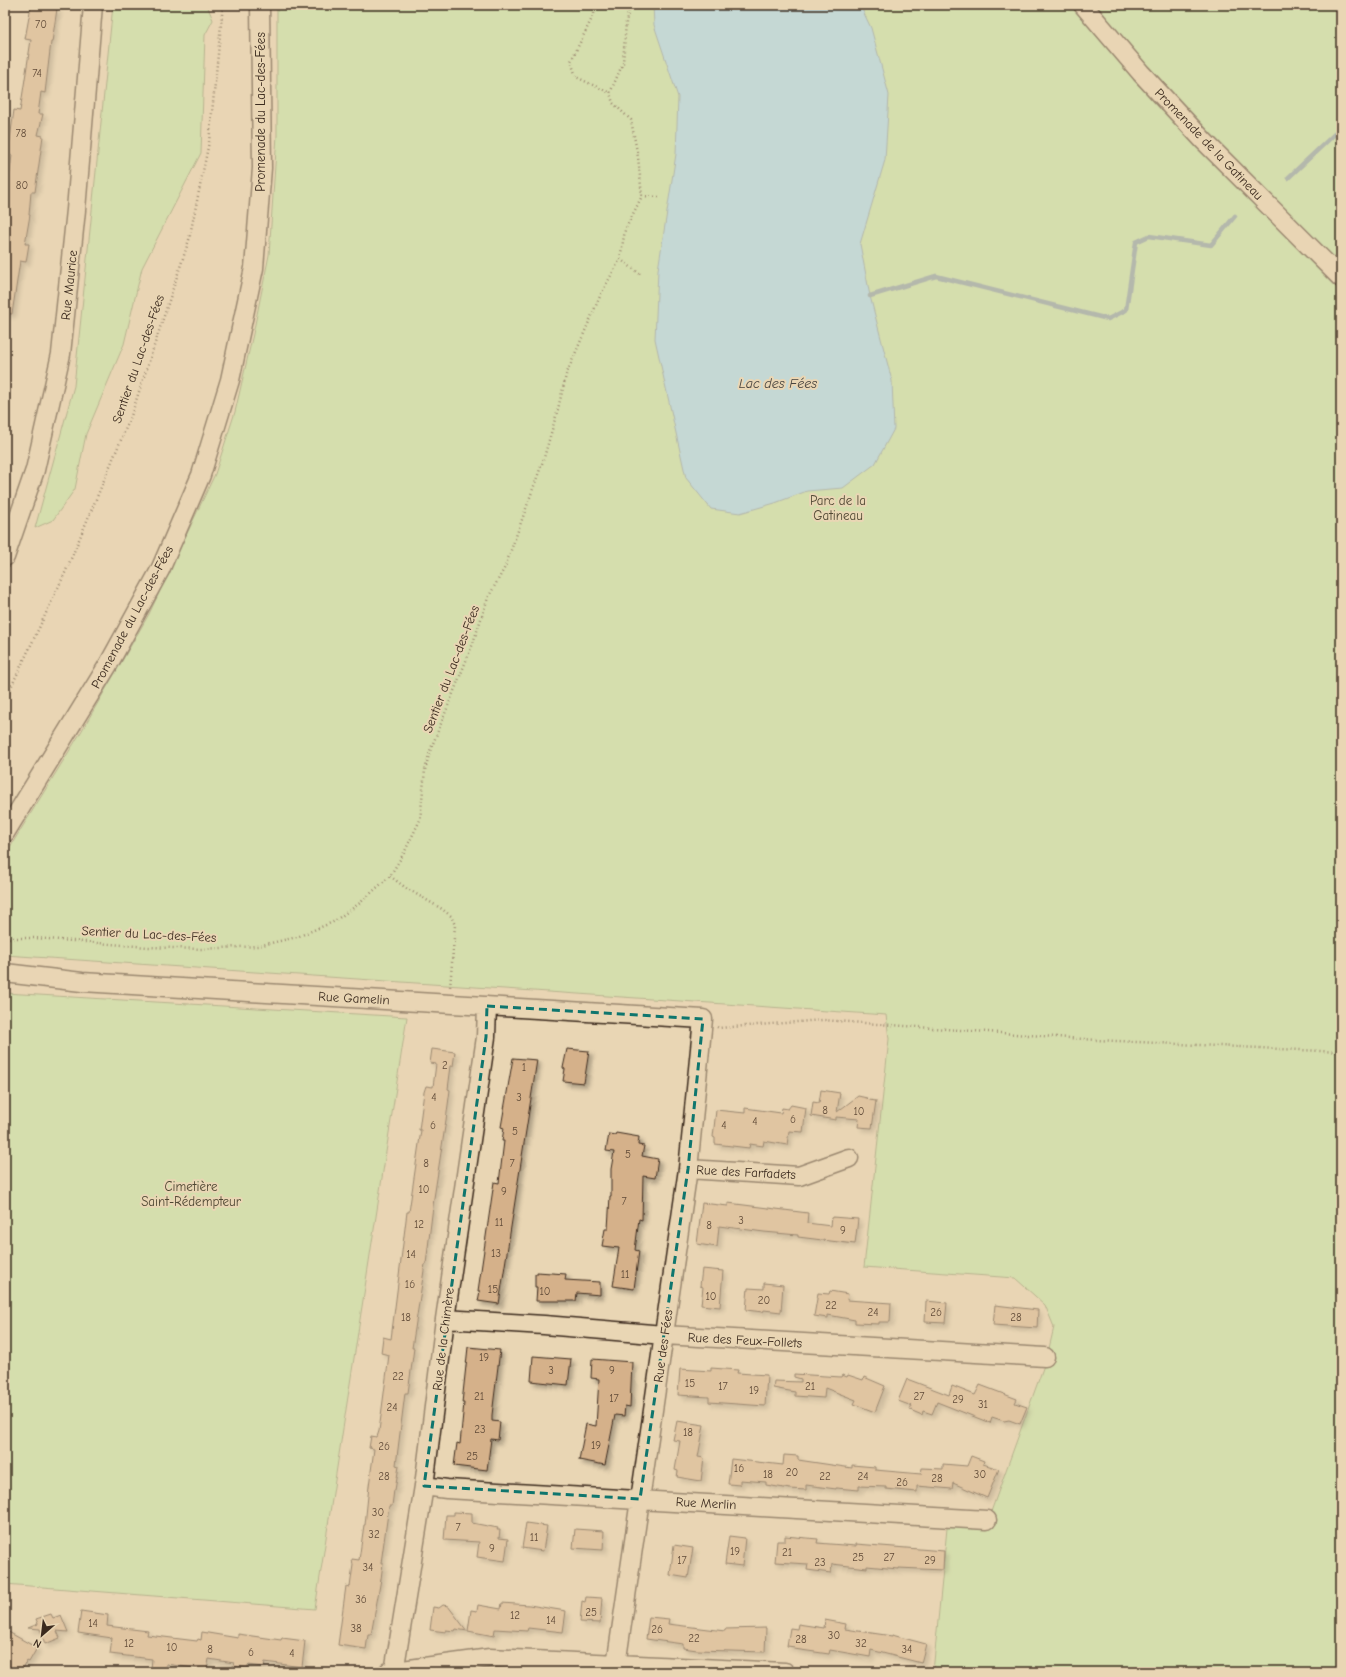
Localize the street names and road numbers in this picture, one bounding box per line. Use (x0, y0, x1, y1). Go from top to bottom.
street label: Promenade du Lac-des-Fées (253, 32, 268, 192)
street label: Promenade de la Gatineau (1152, 85, 1266, 203)
street label: Rue Maurice (58, 249, 80, 321)
street label: Sentier du Lac-des-Fées (109, 293, 167, 425)
street label: Promenade du Lac-des-Fées (88, 543, 176, 691)
street label: Sentier du Lac-des-Fées (420, 603, 482, 735)
street label: Sentier du Lac-des-Fées (81, 923, 217, 945)
street label: Rue Gamelin (318, 989, 390, 1007)
street label: Rue des Farfadets (696, 1162, 796, 1182)
street label: Rue de la Chimère (429, 1286, 457, 1391)
street label: Rue des Fées (650, 1309, 676, 1383)
street label: Rue des Feux-Follets (687, 1330, 803, 1350)
street label: Rue Merlin (675, 1494, 737, 1512)

